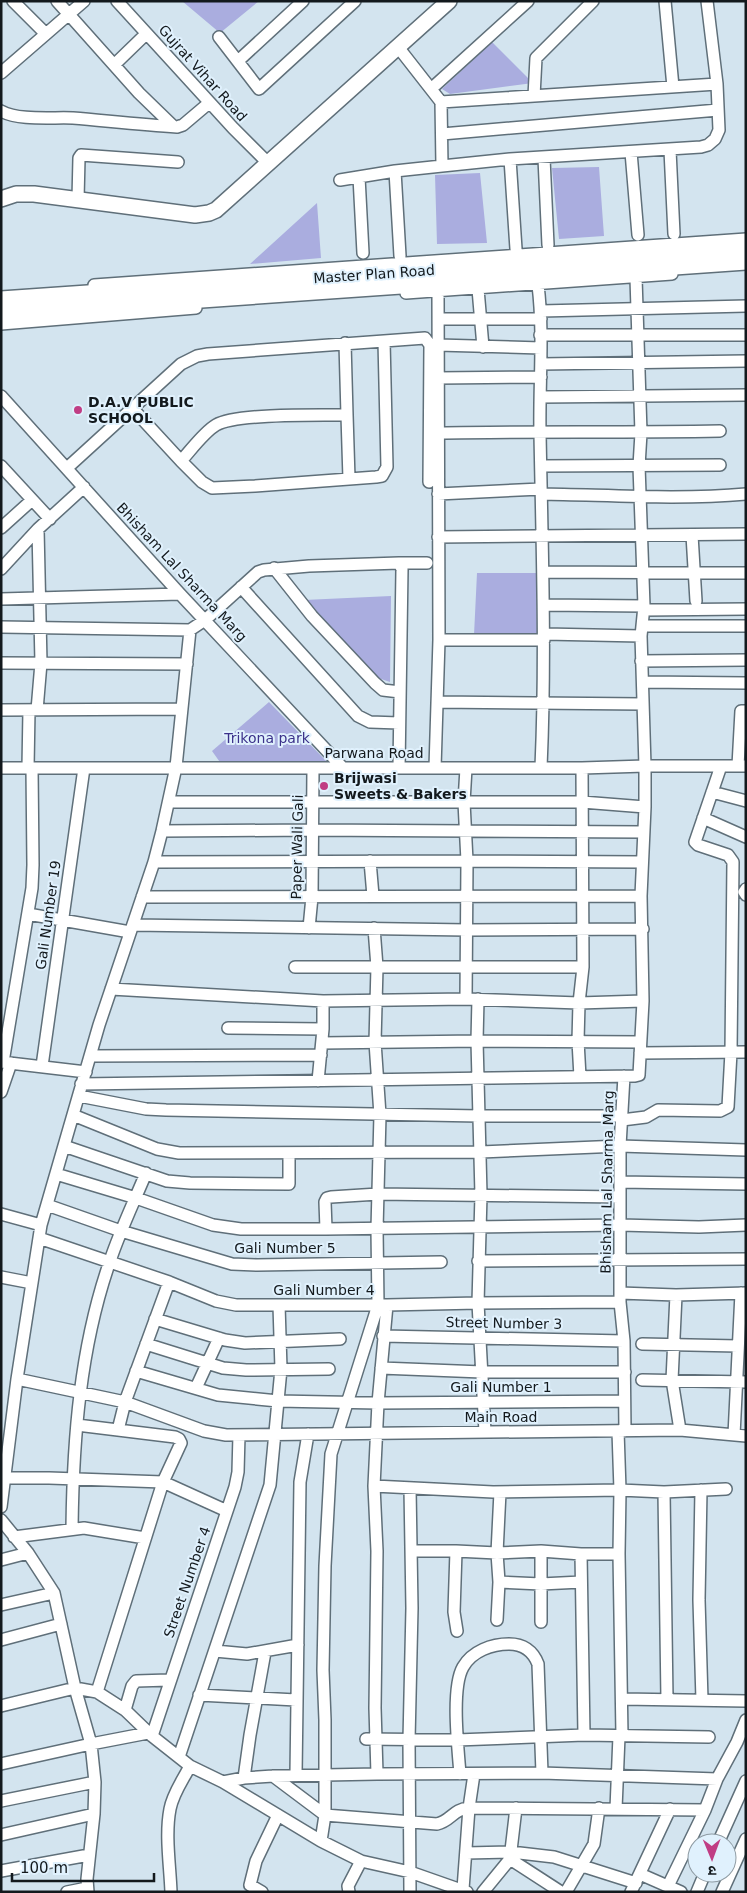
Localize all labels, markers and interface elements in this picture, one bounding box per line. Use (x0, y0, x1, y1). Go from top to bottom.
street label: Gujrat Vihar Road (156, 22, 250, 124)
street label: Master Plan Road (313, 262, 435, 286)
place label: D.A.V PUBLIC SCHOOL (88, 394, 194, 426)
marker: D.A.V PUBLIC SCHOOL (72, 404, 84, 416)
street label: Bhisham Lal Sharma Marg (114, 499, 250, 645)
park label: Trikona park (223, 730, 311, 746)
street label: Parwana Road (324, 745, 424, 761)
place label: Brijwasi Sweets & Bakers (334, 770, 467, 802)
marker: Brijwasi Sweets & Bakers (318, 780, 330, 792)
street label: Paper Wali Gali (288, 794, 306, 900)
street label: Gali Number 19 (32, 859, 64, 971)
street label: Bhisham Lal Sharma Marg (597, 1090, 617, 1274)
street label: Gali Number 5 (234, 1240, 336, 1256)
street label: Gali Number 4 (273, 1282, 375, 1298)
street label: Street Number 3 (446, 1314, 562, 1332)
street label: Gali Number 1 (450, 1379, 552, 1395)
street label: Main Road (464, 1409, 538, 1425)
street label: Street Number 4 (160, 1524, 214, 1640)
north arrow (687, 1833, 737, 1883)
scale bar (12, 1850, 155, 1882)
text: 100 m (20, 1859, 68, 1877)
text: उ (707, 1863, 716, 1879)

